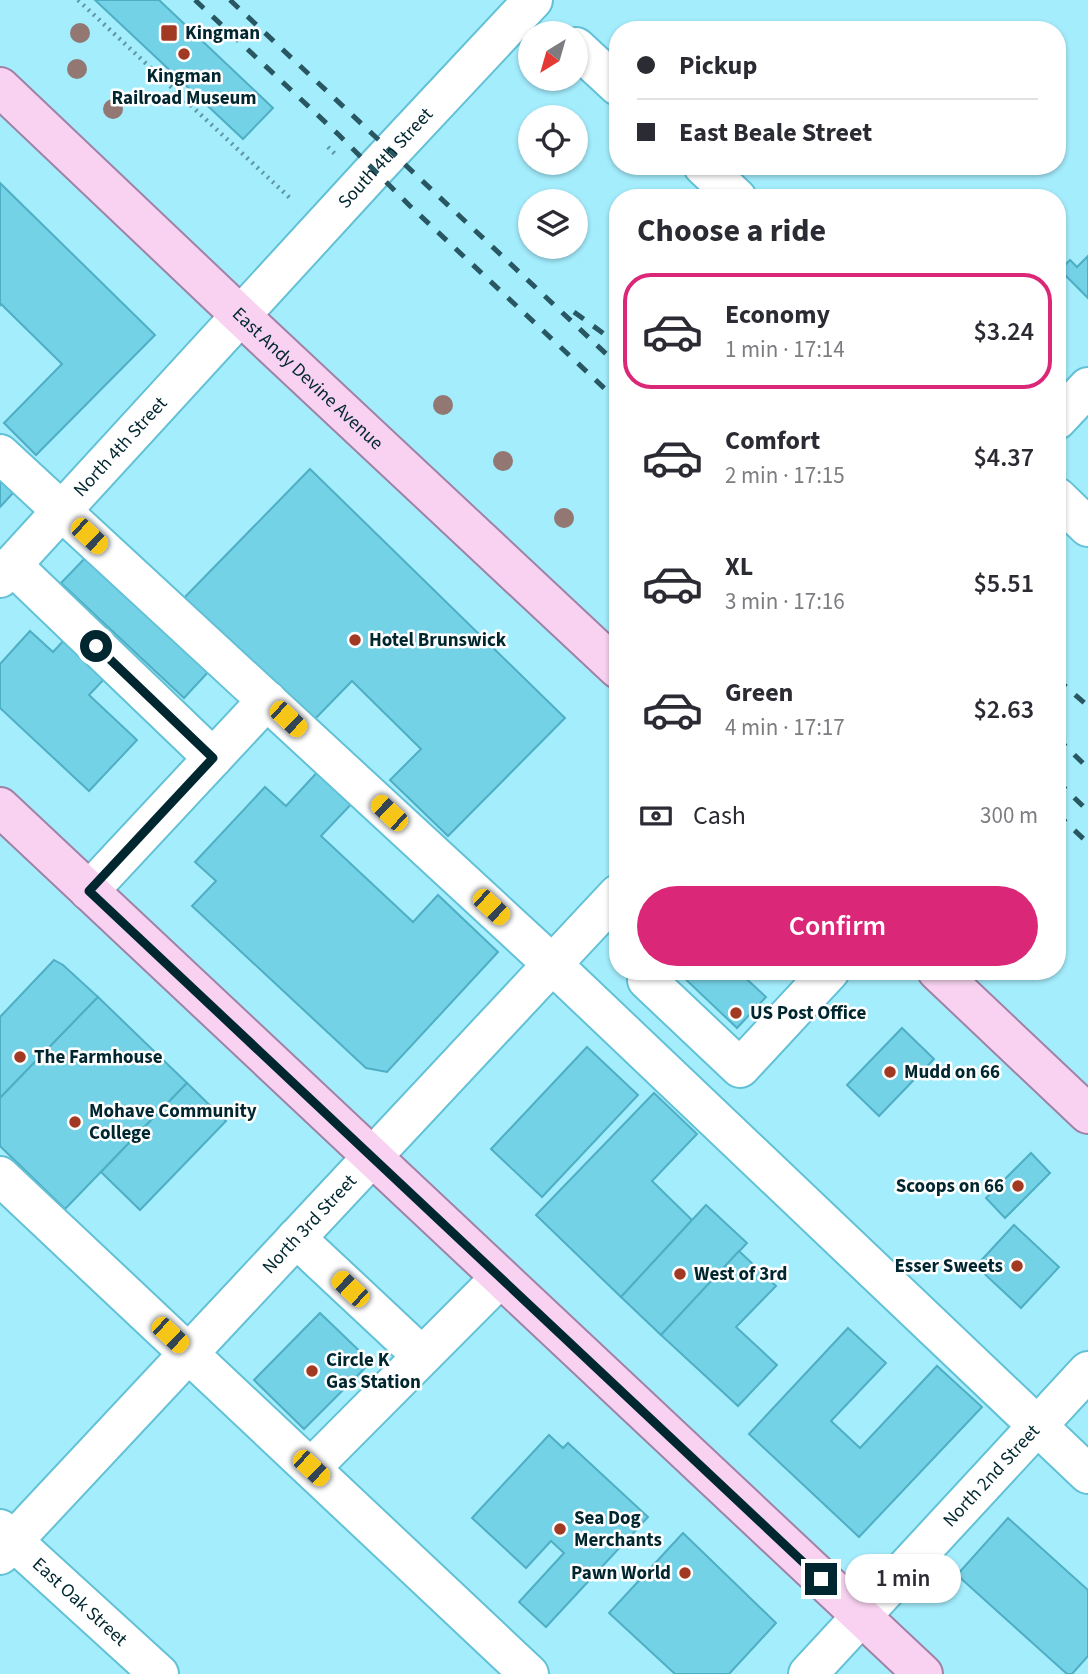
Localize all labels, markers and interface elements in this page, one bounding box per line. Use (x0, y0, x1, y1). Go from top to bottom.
place label: Kingman (185, 20, 260, 47)
north arrow (518, 21, 588, 91)
map controls (518, 21, 588, 259)
marker: Kingman (159, 23, 179, 43)
marker: Kingman Railroad Museum (176, 46, 192, 62)
text: Pickup (679, 47, 757, 84)
place label: Kingman Railroad Museum (111, 63, 257, 112)
street label: South 4th Street (332, 101, 440, 215)
button: locate (518, 105, 588, 175)
text: East Beale Street (679, 114, 872, 151)
button: layers (518, 189, 588, 259)
text: Choose a ride (637, 208, 826, 254)
text: Economy (725, 296, 830, 333)
icon: car (641, 300, 704, 363)
street label: East Andy Devine Avenue (226, 301, 389, 456)
text: $3.24 (973, 313, 1034, 350)
text: 1 min · 17:14 (725, 333, 845, 366)
street label: North 4th Street (67, 390, 174, 503)
text: Comfort (725, 422, 820, 459)
icon: car (641, 426, 704, 489)
text: $4.37 (973, 439, 1034, 476)
text: 2 min · 17:15 (725, 459, 845, 492)
car (67, 514, 112, 558)
text: XL (725, 548, 753, 585)
icon: car (641, 552, 704, 615)
text: $5.51 (973, 565, 1034, 602)
text: 3 min · 17:16 (725, 585, 845, 618)
place label: Hotel Brunswick (369, 627, 507, 654)
route start (80, 630, 112, 662)
marker: Hotel Brunswick (347, 632, 363, 648)
text: Green (725, 674, 793, 711)
icon: car (641, 678, 704, 741)
text: $2.63 (973, 691, 1034, 728)
car (266, 697, 311, 741)
text: 4 min · 17:17 (725, 711, 845, 744)
car (367, 791, 412, 835)
icon: cash (637, 797, 675, 835)
text: Cash (693, 797, 746, 834)
text: 300 m (980, 799, 1038, 832)
car (469, 885, 514, 929)
button: Confirm (637, 886, 1038, 966)
place label: US Post Office (750, 1000, 866, 1027)
marker: US Post Office (728, 1005, 744, 1021)
place label: The Farmhouse (34, 1044, 163, 1071)
marker: The Farmhouse (12, 1049, 28, 1065)
place label: Mudd on 66 (904, 1059, 1000, 1086)
marker: Mudd on 66 (882, 1064, 898, 1080)
place label: Mohave Community College (89, 1098, 257, 1147)
marker: Mohave Community College (67, 1114, 83, 1130)
street label: North 3rd Street (256, 1168, 363, 1280)
place label: Scoops on 66 (896, 1173, 1004, 1200)
marker: Scoops on 66 (1010, 1178, 1026, 1194)
place label: Esser Sweets (894, 1253, 1003, 1280)
marker: Esser Sweets (1009, 1258, 1025, 1274)
place label: West of 3rd (694, 1261, 787, 1288)
marker: West of 3rd (672, 1266, 688, 1282)
car (328, 1267, 373, 1311)
car (148, 1313, 193, 1357)
place label: Circle K Gas Station (326, 1347, 421, 1396)
marker: Circle K Gas Station (304, 1363, 320, 1379)
street label: North 2nd Street (937, 1418, 1046, 1533)
car (289, 1446, 334, 1490)
place label: Sea Dog Merchants (574, 1505, 662, 1554)
marker: Sea Dog Merchants (552, 1521, 568, 1537)
street label: East Oak Street (26, 1551, 134, 1653)
callout: 1 min (846, 1554, 961, 1604)
place label: Pawn World (571, 1560, 671, 1587)
text: 1 min (876, 1562, 930, 1595)
route end (805, 1563, 837, 1595)
marker: Pawn World (677, 1565, 693, 1581)

